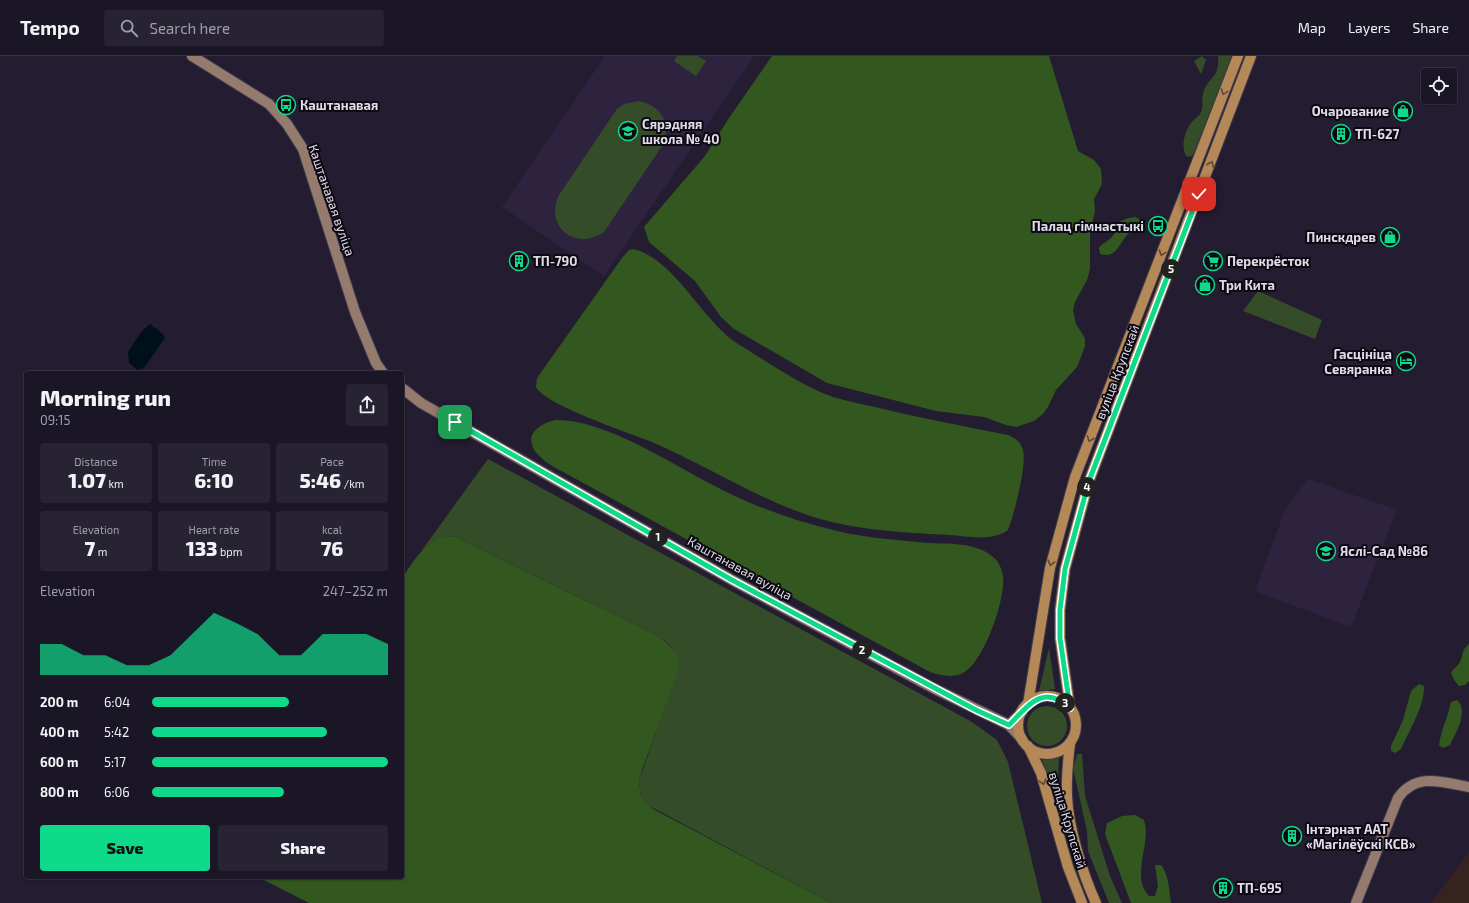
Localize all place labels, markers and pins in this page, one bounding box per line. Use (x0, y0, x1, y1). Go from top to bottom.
bus stop icon: Каштанавая (275, 94, 297, 116)
place label: Каштанавая (300, 97, 378, 113)
shop icon: Очарование (1392, 100, 1414, 122)
place label: Очарование (1312, 103, 1389, 119)
place label: Сярэдняя школа № 40 (642, 116, 719, 147)
school or university icon: Сярэдняя школа № 40 (617, 120, 639, 142)
building icon: ТП-627 (1330, 123, 1352, 145)
place label: ТП-627 (1355, 126, 1399, 142)
pin (1182, 177, 1216, 211)
bus stop icon: Палац гімнастыкі (1147, 215, 1169, 237)
place label: Палац гімнастыкі (1032, 218, 1144, 234)
shop icon: Пинскдрев (1379, 226, 1401, 248)
place label: Пинскдрев (1306, 229, 1376, 245)
building icon: ТП-790 (508, 250, 530, 272)
supermarket icon: Перекрёсток (1202, 250, 1224, 272)
place label: ТП-790 (533, 253, 577, 269)
place label: Перекрёсток (1227, 253, 1310, 269)
pin: 5 (1161, 259, 1181, 279)
shop icon: Три Кита (1194, 274, 1216, 296)
place label: Три Кита (1219, 277, 1275, 293)
place label: Гасцініца Севяранка (1324, 346, 1392, 377)
hotel icon: Гасцініца Севяранка (1395, 350, 1417, 372)
pin (438, 405, 472, 439)
pin: 4 (1077, 477, 1097, 497)
pin: 1 (648, 527, 668, 547)
school or university icon: Яслі-Сад №86 (1315, 540, 1337, 562)
place label: Яслі-Сад №86 (1340, 543, 1428, 559)
pin: 2 (852, 640, 872, 660)
pin: 3 (1055, 693, 1075, 713)
place label: Інтэрнат ААТ «Магілёўскі КСВ» (1306, 821, 1416, 852)
building icon: Інтэрнат ААТ «Магілёўскі КСВ» (1281, 825, 1303, 847)
building icon: ТП-695 (1212, 877, 1234, 899)
place label: ТП-695 (1237, 880, 1282, 896)

